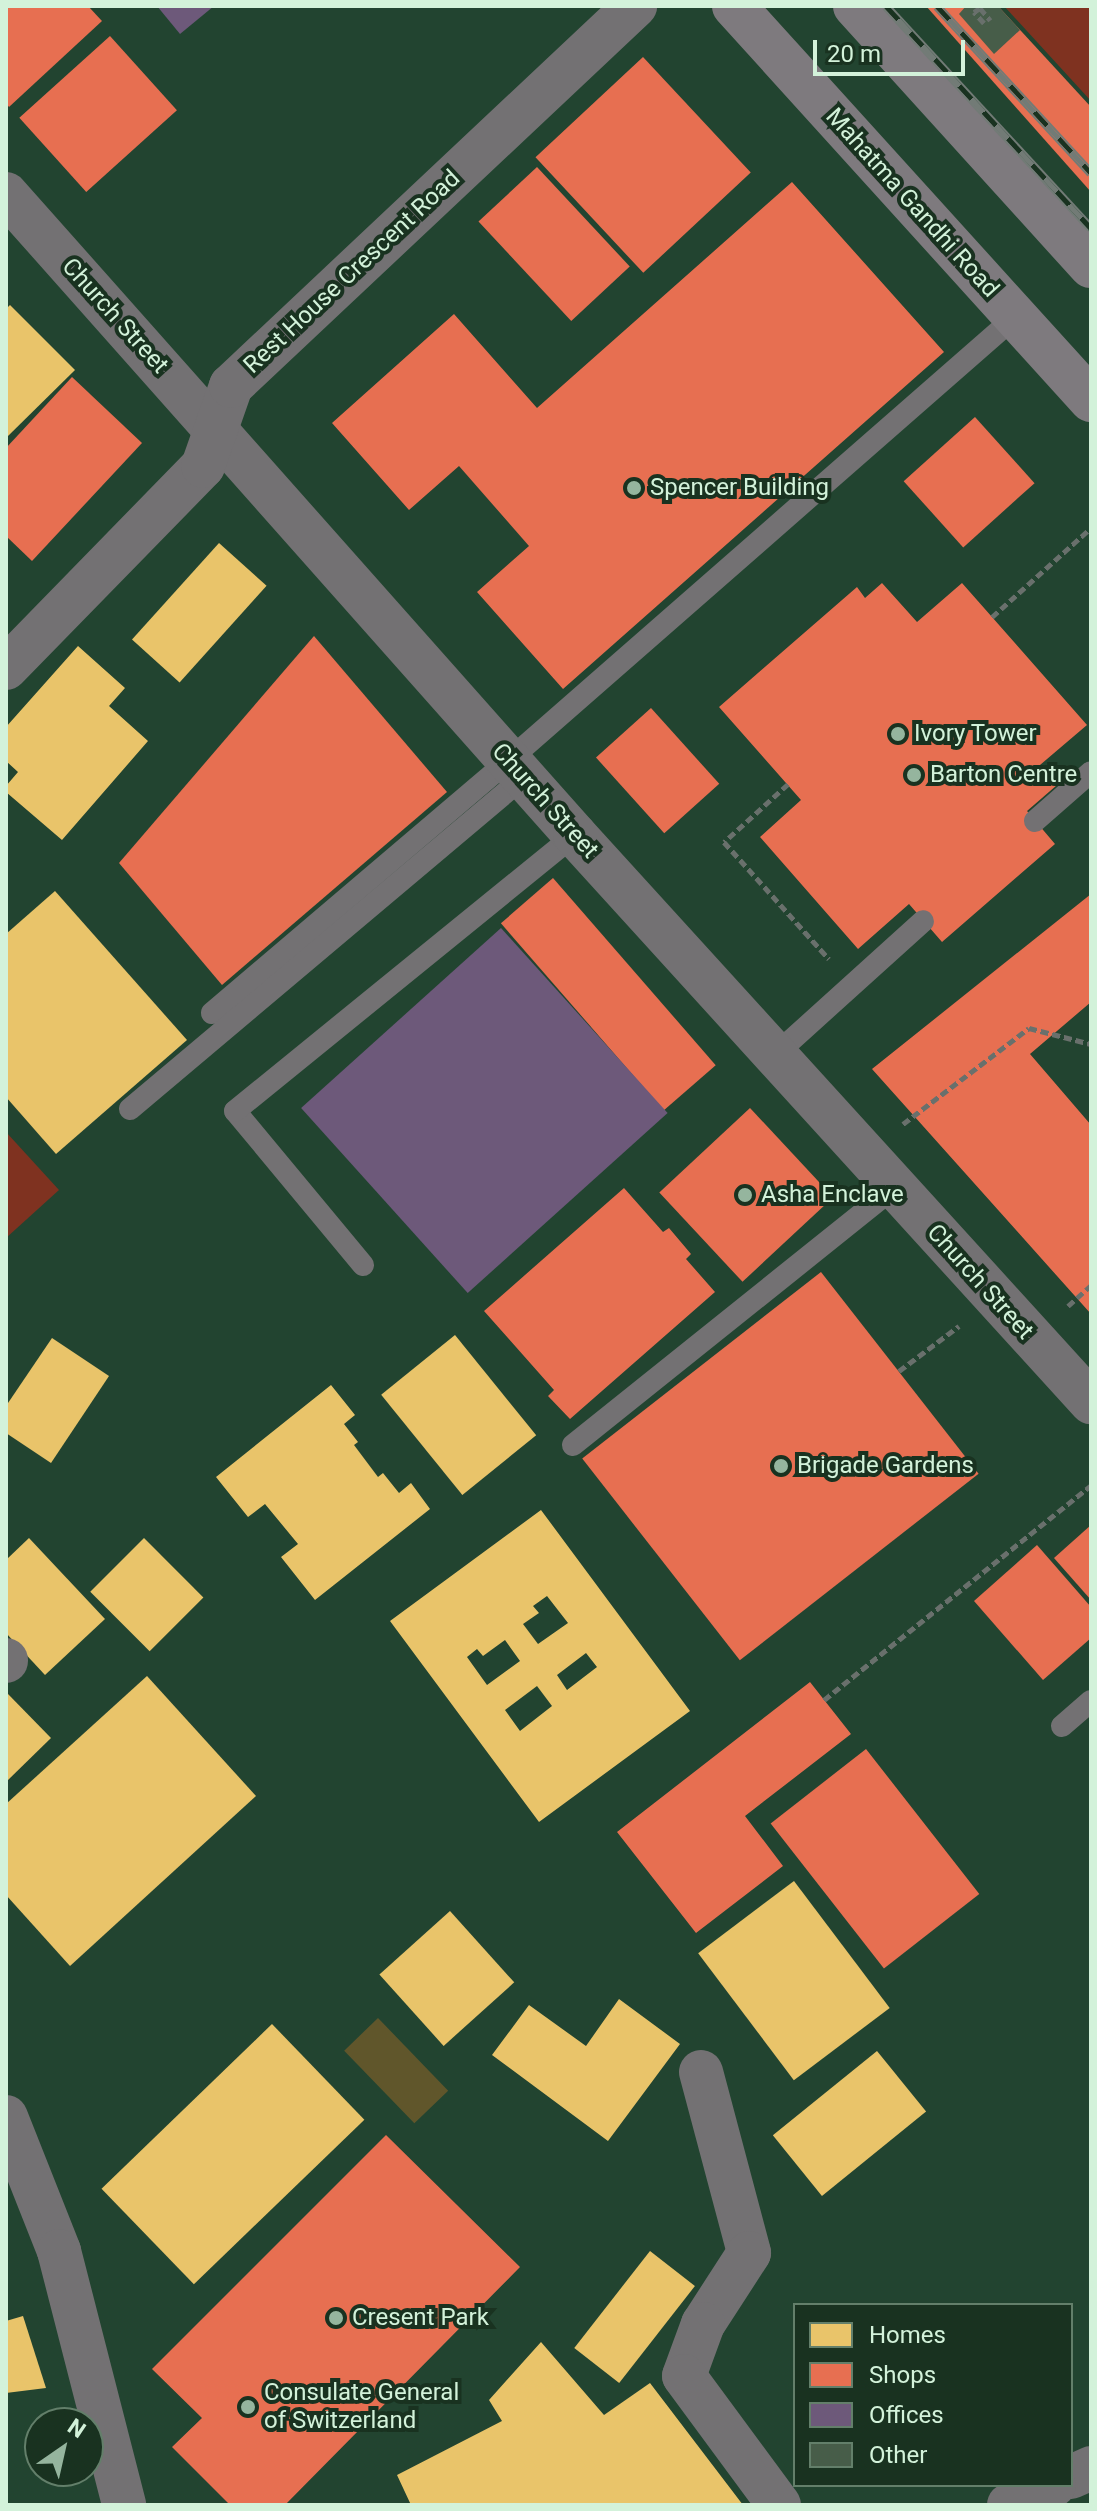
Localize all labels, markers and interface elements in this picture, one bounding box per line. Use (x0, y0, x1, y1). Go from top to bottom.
scale bar (817, 24, 969, 74)
text: 20 m (827, 40, 881, 68)
street label: Mahatma Gandhi Road (820, 103, 1004, 303)
street label: Rest House Crescent Road (238, 164, 466, 380)
street label: Church Street (56, 252, 174, 380)
place label: Spencer Building (650, 474, 829, 502)
marker: Spencer Building (625, 479, 643, 497)
place label: Ivory Tower (914, 720, 1037, 748)
marker: Ivory Tower (889, 725, 907, 743)
street label: Church Street (486, 737, 604, 865)
place label: Barton Centre (930, 761, 1077, 789)
marker: Barton Centre (905, 766, 923, 784)
place label: Asha Enclave (761, 1181, 904, 1209)
marker: Asha Enclave (736, 1186, 754, 1204)
street label: Church Street (921, 1218, 1039, 1346)
place label: Brigade Gardens (797, 1452, 974, 1480)
marker: Brigade Gardens (772, 1457, 790, 1475)
legend (793, 2303, 1073, 2487)
place label: Cresent Park (352, 2304, 489, 2332)
marker: Cresent Park (327, 2309, 345, 2327)
text: Homes (869, 2321, 946, 2349)
text: Shops (869, 2361, 936, 2389)
place label: Consulate General of Switzerland (264, 2379, 459, 2435)
marker: Consulate General of Switzerland (239, 2398, 257, 2416)
text: Offices (869, 2401, 944, 2429)
north arrow (24, 2407, 104, 2487)
text: N (63, 2414, 90, 2443)
text: Other (869, 2441, 927, 2469)

